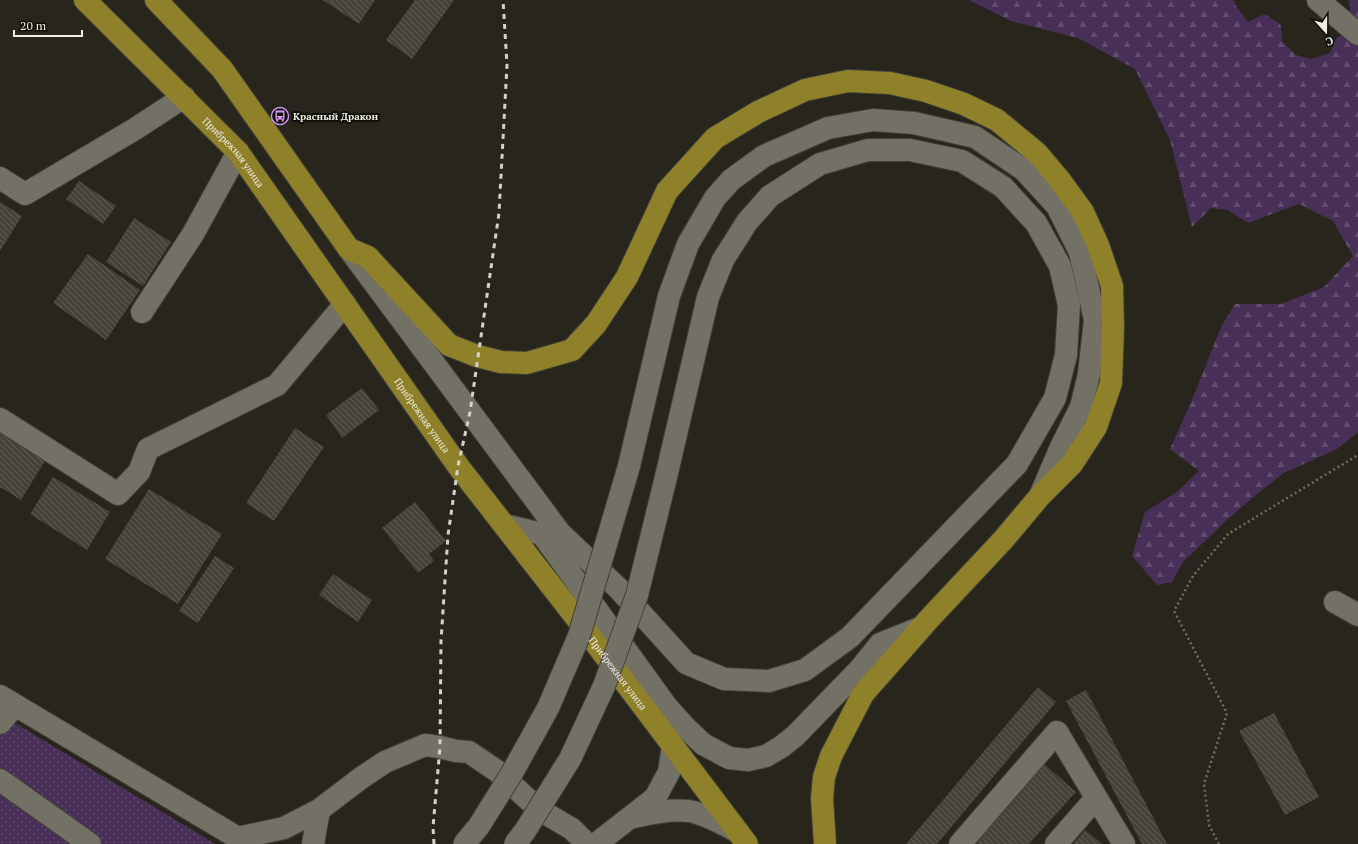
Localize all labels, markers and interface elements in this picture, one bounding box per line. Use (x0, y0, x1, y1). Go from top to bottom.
scale bar (14, 12, 82, 38)
north arrow (1306, 12, 1346, 52)
text: 20 m (20, 18, 47, 33)
text: С (1324, 34, 1335, 49)
bus stop icon: Красный Дракон (270, 106, 290, 126)
place label: Красный Дракон (293, 110, 378, 123)
street label: Прибрежная улица (200, 115, 267, 190)
street label: Прибрежная улица (391, 375, 453, 456)
street label: Прибрежная улица (586, 634, 650, 713)

